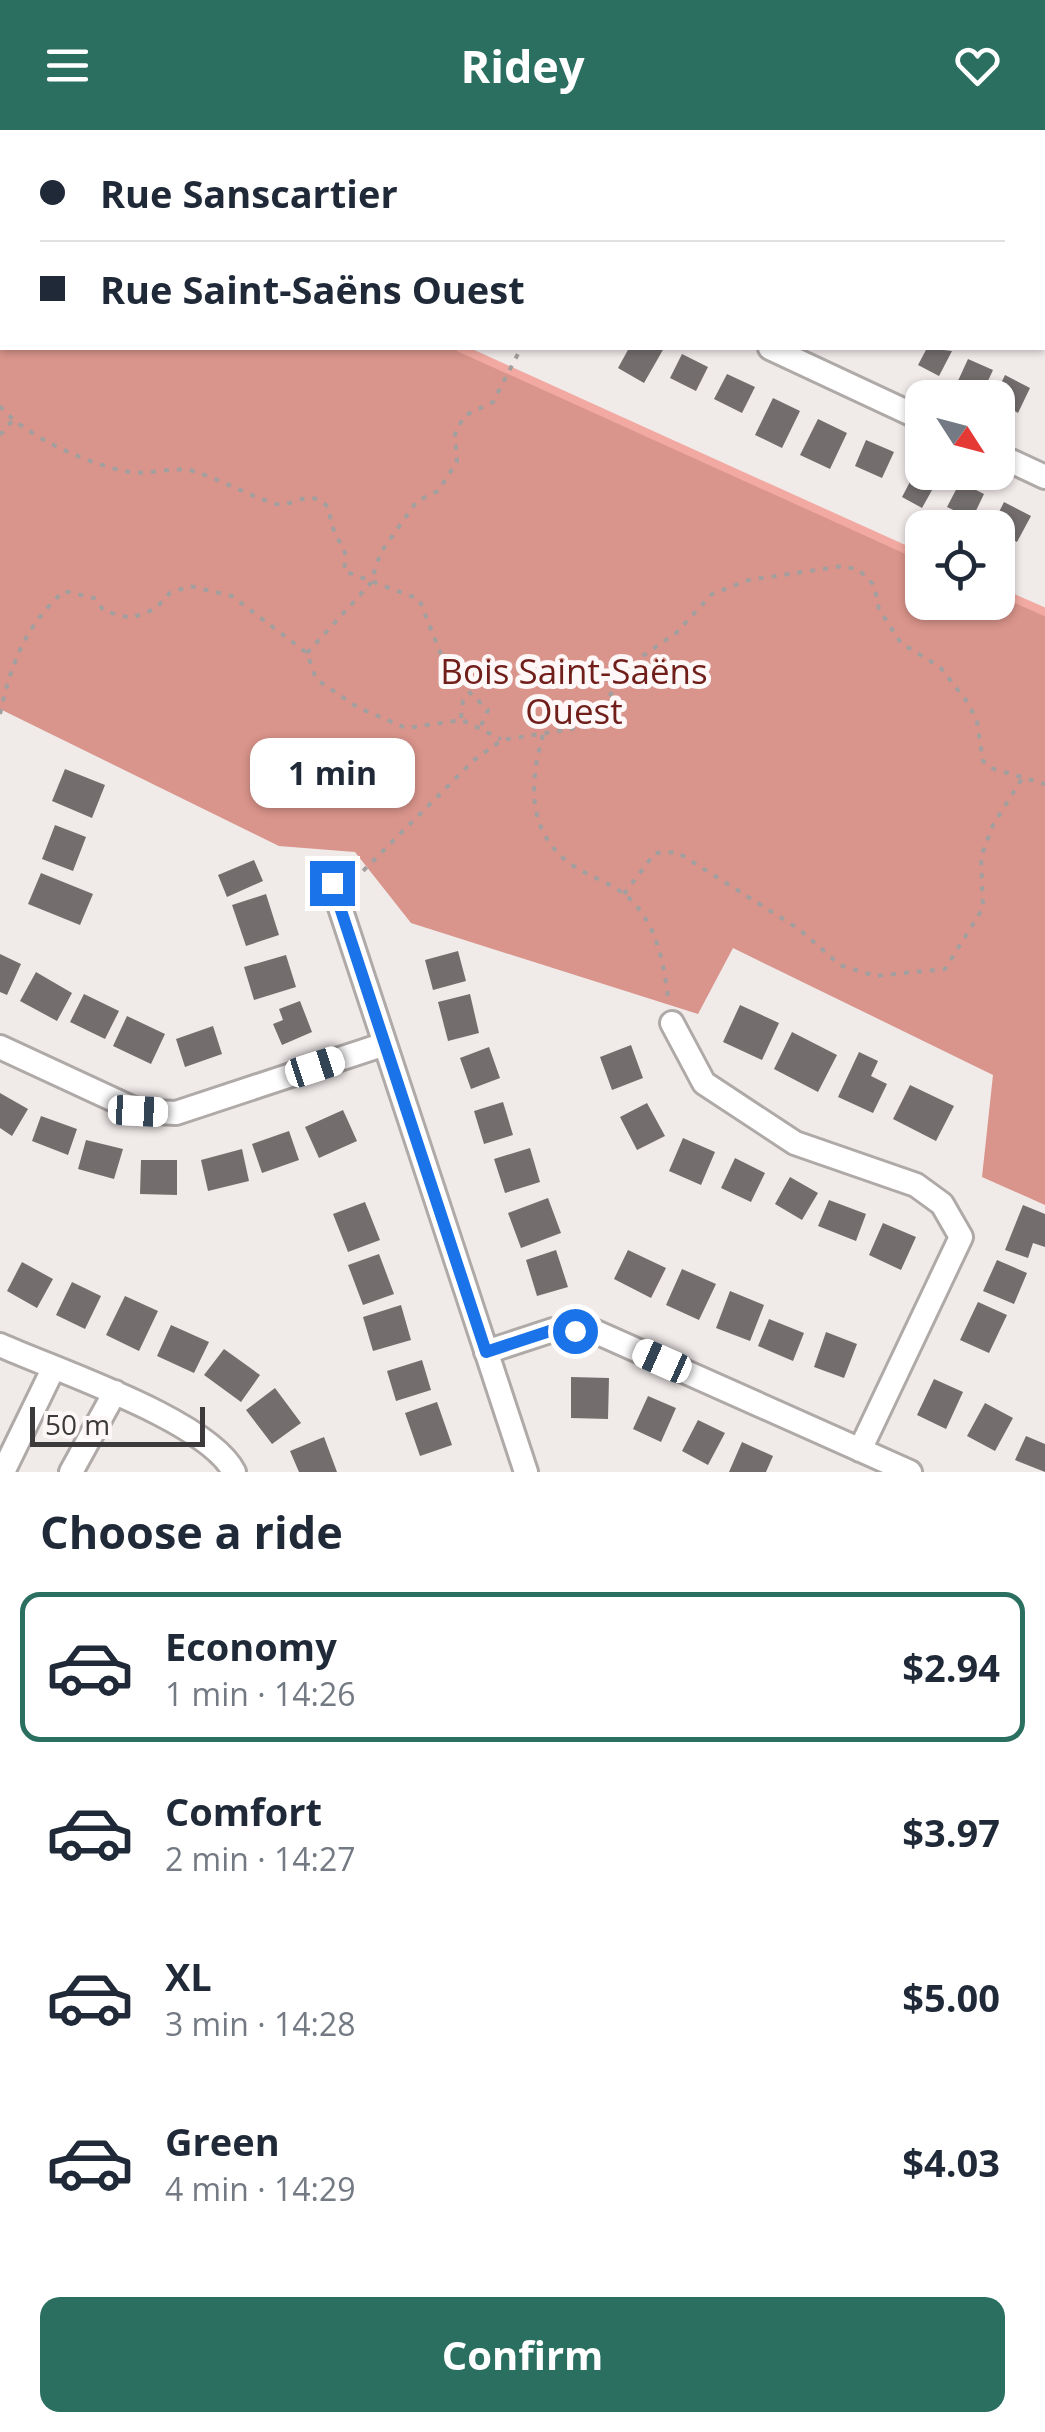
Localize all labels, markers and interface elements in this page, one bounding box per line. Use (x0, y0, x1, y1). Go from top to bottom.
text: Ridey (460, 35, 585, 96)
icon: menu (40, 38, 95, 93)
icon: heart (950, 38, 1005, 93)
text: Rue Sanscartier (100, 167, 398, 219)
text: Rue Saint-Saëns Ouest (100, 263, 525, 315)
north arrow (905, 380, 1015, 490)
map controls (905, 380, 1015, 620)
button: locate (905, 510, 1015, 620)
park label: Bois Saint-Saëns Ouest (440, 647, 708, 734)
callout: 1 min (250, 738, 414, 808)
text: 1 min (288, 751, 377, 794)
route end (310, 861, 355, 906)
car (282, 1043, 348, 1091)
car (107, 1094, 169, 1128)
route start (553, 1309, 598, 1354)
car (628, 1335, 696, 1387)
scale bar (30, 1402, 205, 1446)
text: 50 m (45, 1405, 110, 1443)
text: Choose a ride (40, 1501, 343, 1562)
text: Economy (165, 1620, 337, 1672)
icon: car (45, 1622, 135, 1712)
text: $2.94 (902, 1641, 1000, 1693)
text: 1 min · 14:26 (165, 1672, 356, 1715)
text: Comfort (165, 1785, 322, 1837)
icon: car (45, 1787, 135, 1877)
text: $3.97 (902, 1806, 1000, 1858)
text: 2 min · 14:27 (165, 1837, 356, 1880)
text: XL (165, 1950, 212, 2002)
icon: car (45, 1952, 135, 2042)
text: $5.00 (902, 1971, 1000, 2023)
text: 3 min · 14:28 (165, 2002, 356, 2045)
text: Green (165, 2115, 280, 2167)
icon: car (45, 2117, 135, 2207)
text: $4.03 (902, 2136, 1000, 2188)
text: 4 min · 14:29 (165, 2167, 356, 2210)
button: Confirm (40, 2297, 1005, 2412)

